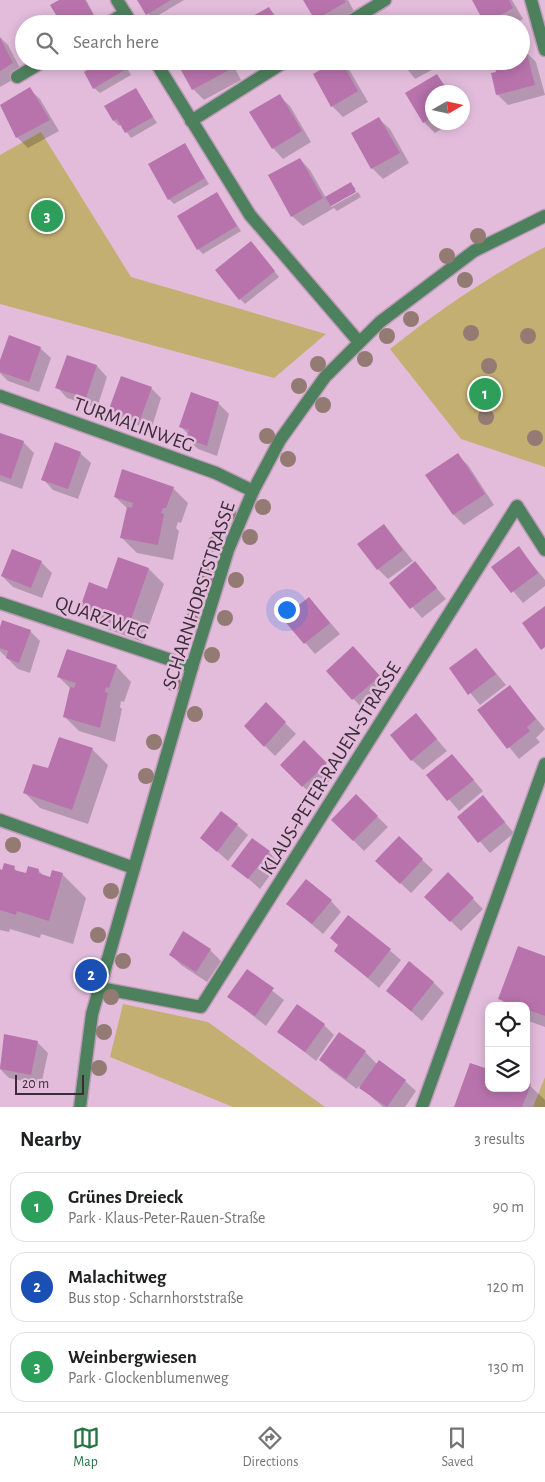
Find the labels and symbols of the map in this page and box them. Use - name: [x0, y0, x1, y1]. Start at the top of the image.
- north arrow: [425, 85, 470, 130]
- pin: 3: [31, 197, 63, 235]
- pin: 1: [469, 375, 501, 413]
- street label: TURMALINWEG: [71, 394, 197, 456]
- street label: SCHARNHORSTSTRASSE: [159, 499, 239, 691]
- street label: QUARZWEG: [52, 593, 151, 643]
- your location: [274, 597, 300, 623]
- street label: KLAUS-PETER-RAUEN-STRASSE: [257, 658, 405, 878]
- pin: 2: [75, 956, 107, 994]
- scale bar: [15, 1072, 84, 1095]

